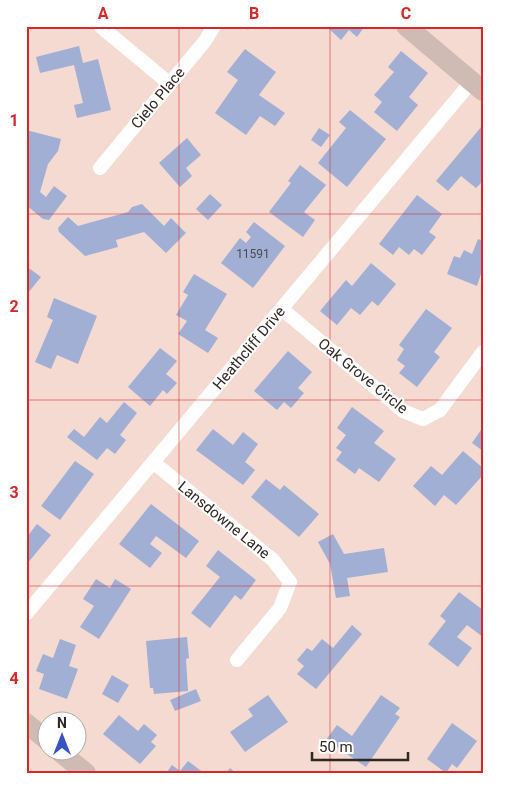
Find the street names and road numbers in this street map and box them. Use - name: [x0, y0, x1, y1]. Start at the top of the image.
- street label: Cielo Place: [127, 64, 189, 132]
- street label: Heathcliff Drive: [209, 303, 289, 393]
- street label: Oak Grove Circle: [315, 334, 411, 418]
- street label: Lansdowne Lane: [174, 477, 274, 563]

